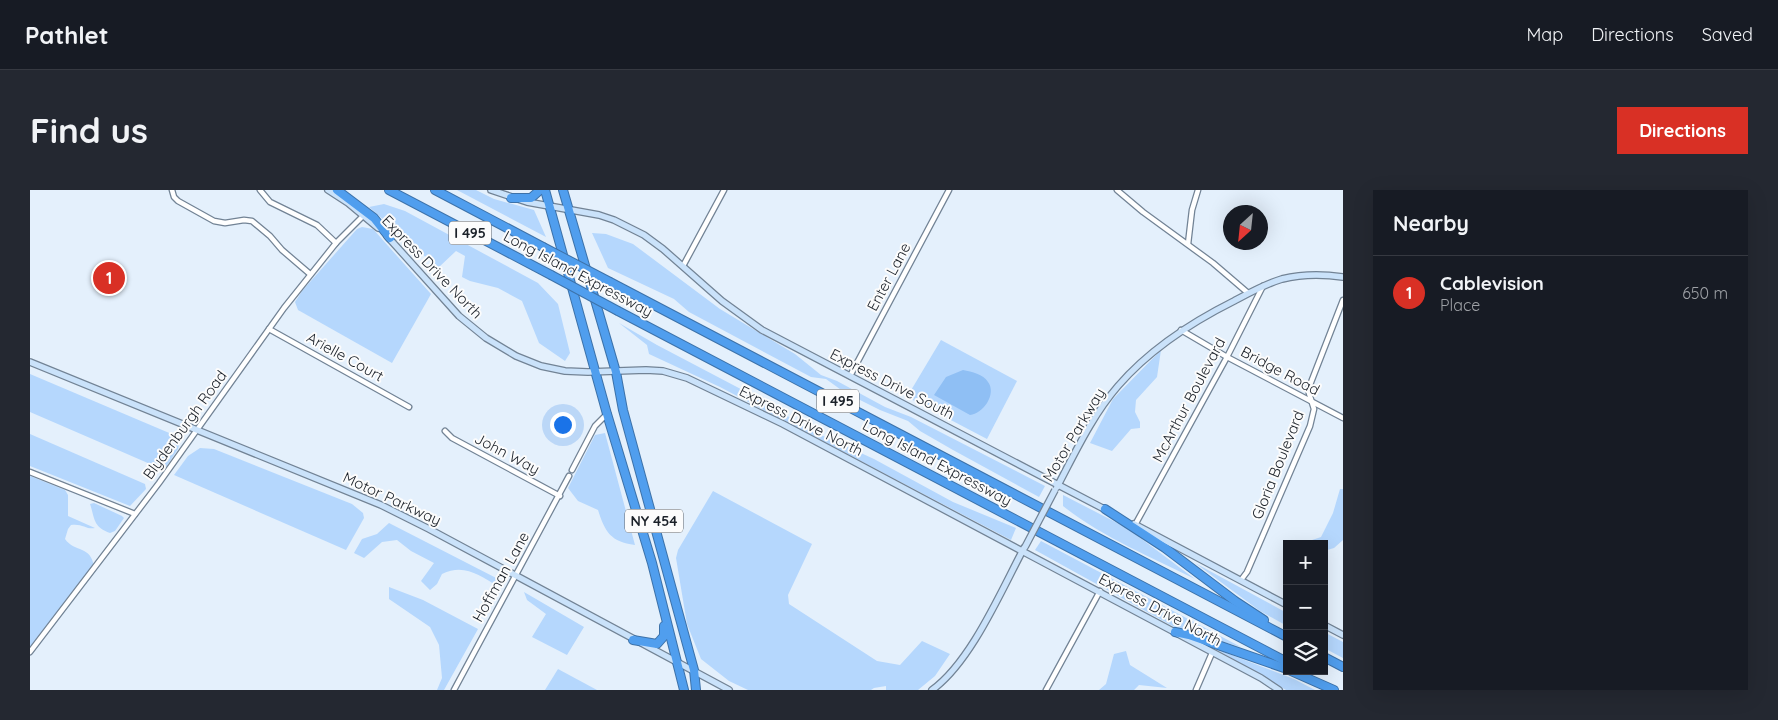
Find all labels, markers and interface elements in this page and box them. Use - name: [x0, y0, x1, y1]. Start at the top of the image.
- text: Pathlet: [25, 20, 109, 50]
- text: Map: [1526, 23, 1563, 46]
- text: Directions: [1591, 23, 1674, 46]
- text: Saved: [1702, 23, 1753, 46]
- button: Directions: [1617, 107, 1748, 154]
- text: Find us: [30, 108, 148, 152]
- north arrow: [1223, 205, 1268, 250]
- text: Nearby: [1393, 210, 1469, 236]
- street label: Express Drive North: [378, 211, 487, 322]
- road number: I 495: [449, 222, 491, 244]
- street label: Long Island Expressway: [500, 226, 656, 321]
- street label: Enter Lane: [863, 239, 914, 314]
- pin: 1: [93, 259, 125, 297]
- text: Cablevision: [1440, 271, 1544, 295]
- text: 1: [1406, 283, 1412, 303]
- text: 650 m: [1682, 283, 1728, 303]
- text: Place: [1440, 295, 1480, 315]
- street label: Arielle Court: [304, 328, 387, 385]
- street label: McArthur Boulevard: [1148, 334, 1229, 465]
- street label: Bridge Road: [1238, 342, 1323, 399]
- street label: Express Drive South: [827, 344, 957, 423]
- street label: Blydenburgh Road: [139, 367, 230, 483]
- street label: Express Drive North: [736, 381, 866, 460]
- street label: Motor Parkway: [1038, 384, 1109, 485]
- road number: I 495: [817, 390, 859, 412]
- street label: Gloria Boulevard: [1247, 408, 1308, 522]
- your location: [550, 412, 576, 438]
- street label: Long Island Expressway: [859, 415, 1015, 510]
- street label: John Way: [471, 429, 543, 479]
- street label: Motor Parkway: [340, 468, 444, 530]
- road number: NY 454: [625, 510, 683, 532]
- street label: Hoffman Lane: [468, 528, 533, 625]
- map controls: [1283, 540, 1328, 675]
- button: +: [1283, 540, 1328, 585]
- street label: Express Drive North: [1095, 569, 1225, 650]
- button: −: [1283, 585, 1328, 630]
- button: layers: [1283, 630, 1328, 675]

